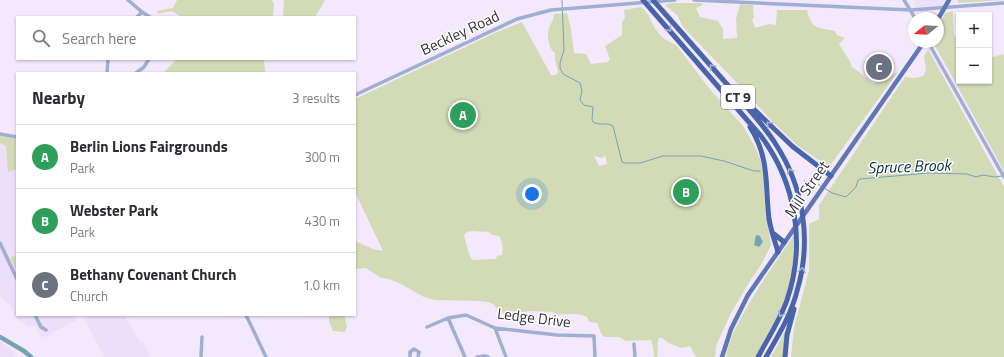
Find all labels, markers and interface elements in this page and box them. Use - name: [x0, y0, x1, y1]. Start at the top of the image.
- street label: Beckley Road: [417, 4, 503, 61]
- north arrow: [908, 12, 944, 48]
- map controls: [956, 12, 992, 84]
- button: +: [956, 12, 992, 48]
- search box: [16, 16, 356, 60]
- one-way arrow: [664, 25, 671, 32]
- icon: search: [30, 27, 52, 49]
- text: Search here: [62, 27, 136, 50]
- button: −: [956, 48, 992, 84]
- pin: C: [866, 52, 892, 82]
- one-way arrow: [709, 65, 716, 72]
- text: Nearby: [32, 85, 85, 111]
- road number: CT 9: [721, 85, 755, 109]
- text: 3 results: [292, 88, 340, 108]
- pin: A: [450, 100, 476, 130]
- one-way arrow: [766, 121, 774, 129]
- text: Berlin Lions Fairgrounds: [70, 135, 228, 158]
- text: A: [41, 147, 49, 167]
- text: 300 m: [304, 147, 340, 167]
- water label: Spruce Brook: [867, 152, 953, 179]
- street label: Mill Street: [779, 155, 835, 222]
- text: Park: [70, 158, 95, 178]
- one-way arrow: [786, 167, 794, 174]
- pin: B: [673, 177, 699, 207]
- your location: [522, 184, 542, 204]
- text: Webster Park: [70, 199, 158, 222]
- text: B: [41, 211, 49, 231]
- text: 430 m: [304, 211, 340, 231]
- text: Park: [70, 222, 95, 242]
- text: Bethany Covenant Church: [70, 263, 236, 286]
- one-way arrow: [797, 267, 806, 273]
- text: C: [41, 275, 49, 295]
- text: 1.0 km: [303, 275, 340, 295]
- text: Church: [70, 286, 108, 306]
- street label: Ledge Drive: [496, 302, 572, 333]
- one-way arrow: [778, 310, 786, 318]

